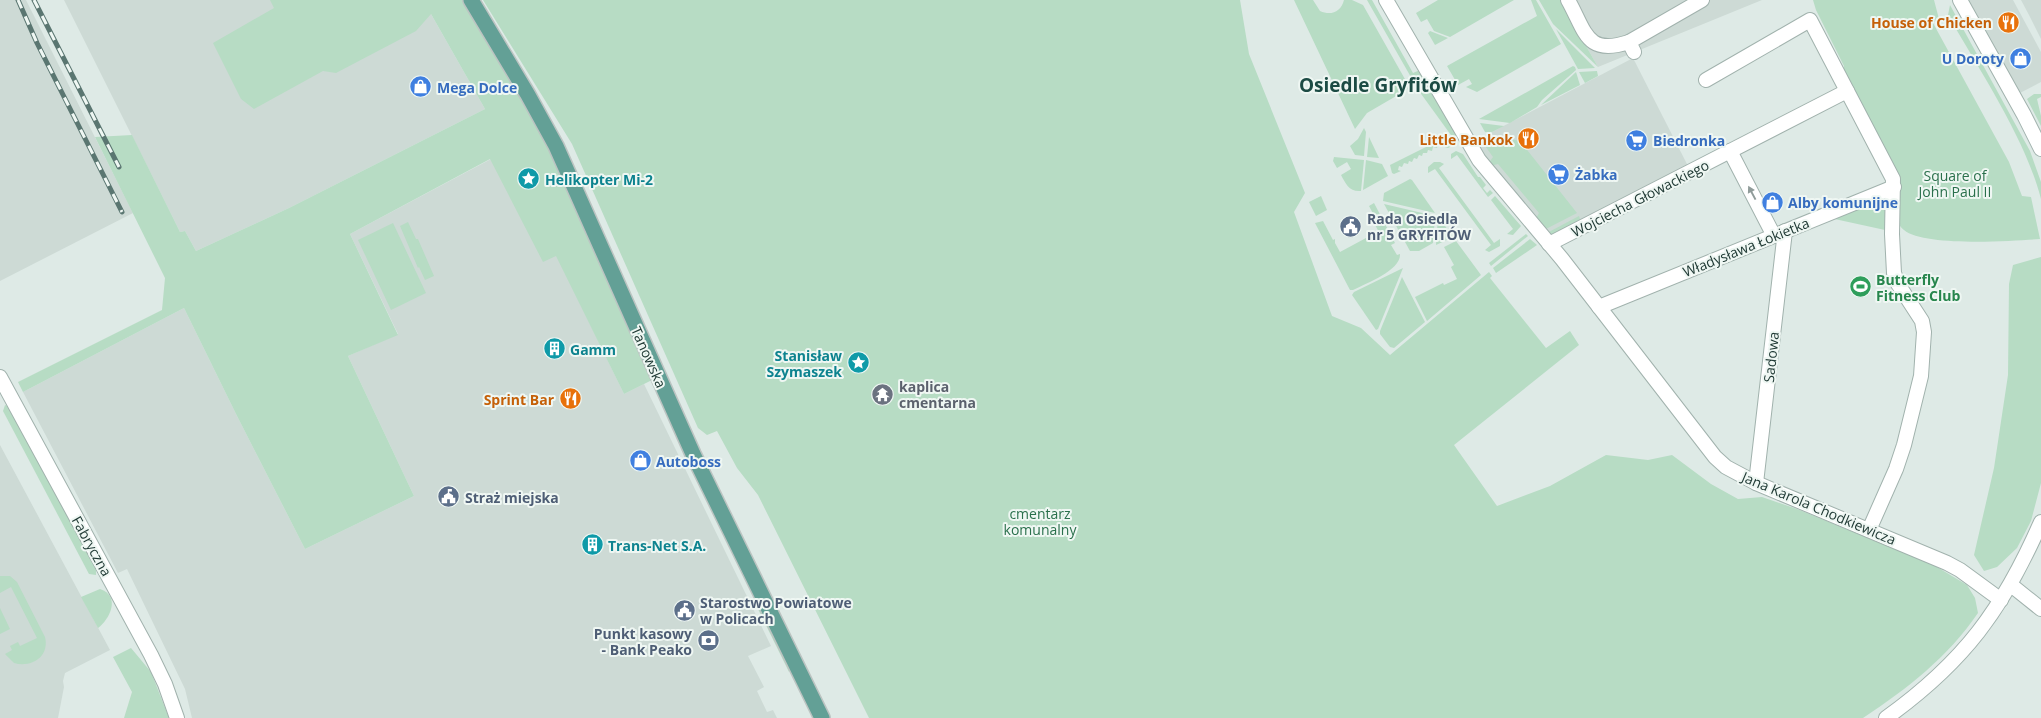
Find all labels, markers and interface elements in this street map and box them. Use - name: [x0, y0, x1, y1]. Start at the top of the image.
- restaurant icon: House of Chicken: [1996, 10, 2020, 34]
- place label: House of Chicken: [1871, 13, 1992, 32]
- shop icon: U Doroty: [2008, 46, 2032, 70]
- place label: U Doroty: [1942, 49, 2004, 68]
- district label: Osiedle Gryfitów: [1299, 72, 1458, 98]
- shop icon: Mega Dolce: [409, 75, 433, 99]
- place label: Mega Dolce: [437, 78, 517, 97]
- restaurant icon: Little Bankok: [1517, 127, 1541, 151]
- supermarket icon: Biedronka: [1625, 128, 1649, 152]
- place label: Little Bankok: [1419, 130, 1513, 149]
- place label: Biedronka: [1653, 131, 1725, 150]
- street label: Wojciecha Głowackiego: [1568, 155, 1712, 241]
- supermarket icon: Żabka: [1547, 162, 1571, 186]
- place label: Żabka: [1575, 165, 1618, 184]
- park label: Square of John Paul II: [1917, 166, 1991, 201]
- place icon: Helikopter Mi-2: [517, 167, 541, 191]
- place label: Helikopter Mi-2: [545, 170, 653, 189]
- one-way arrow: [1748, 186, 1756, 201]
- shop icon: Alby komunijne: [1760, 190, 1784, 214]
- place label: Alby komunijne: [1788, 193, 1898, 212]
- place label: Rada Osiedla nr 5 GRYFITÓW: [1367, 209, 1472, 244]
- street label: Władysława Łokietka: [1680, 213, 1812, 281]
- public building icon: Rada Osiedla nr 5 GRYFITÓW: [1339, 214, 1363, 238]
- place label: Butterfly Fitness Club: [1876, 270, 1960, 305]
- sports icon: Butterfly Fitness Club: [1848, 275, 1872, 299]
- street label: Tanowska: [627, 323, 671, 391]
- street label: Sadowa: [1759, 331, 1783, 383]
- building icon: Gamm: [542, 337, 566, 361]
- place label: Gamm: [570, 340, 616, 359]
- place label: Stanisław Szymaszek: [767, 346, 842, 381]
- place icon: Stanisław Szymaszek: [846, 351, 870, 375]
- place label: kaplica cmentarna: [899, 377, 976, 412]
- temple icon: kaplica cmentarna: [871, 382, 895, 406]
- restaurant icon: Sprint Bar: [558, 387, 582, 411]
- place label: Sprint Bar: [484, 390, 555, 409]
- shop icon: Autoboss: [628, 449, 652, 473]
- place label: Autoboss: [656, 452, 721, 471]
- street label: Jana Karola Chodkiewicza: [1737, 466, 1899, 549]
- public building icon: Straż miejska: [437, 485, 461, 509]
- place label: Straż miejska: [465, 488, 559, 507]
- park label: cmentarz komunalny: [1004, 504, 1077, 539]
- street label: Fabryczna: [68, 513, 116, 579]
- building icon: Trans-Net S.A.: [580, 533, 604, 557]
- place label: Trans-Net S.A.: [608, 536, 706, 555]
- place label: Starostwo Powiatowe w Policach: [700, 593, 852, 628]
- public building icon: Starostwo Powiatowe w Policach: [672, 598, 696, 622]
- place label: Punkt kasowy - Bank Peako: [594, 624, 692, 659]
- bank icon: Punkt kasowy - Bank Peako: [696, 629, 720, 653]

